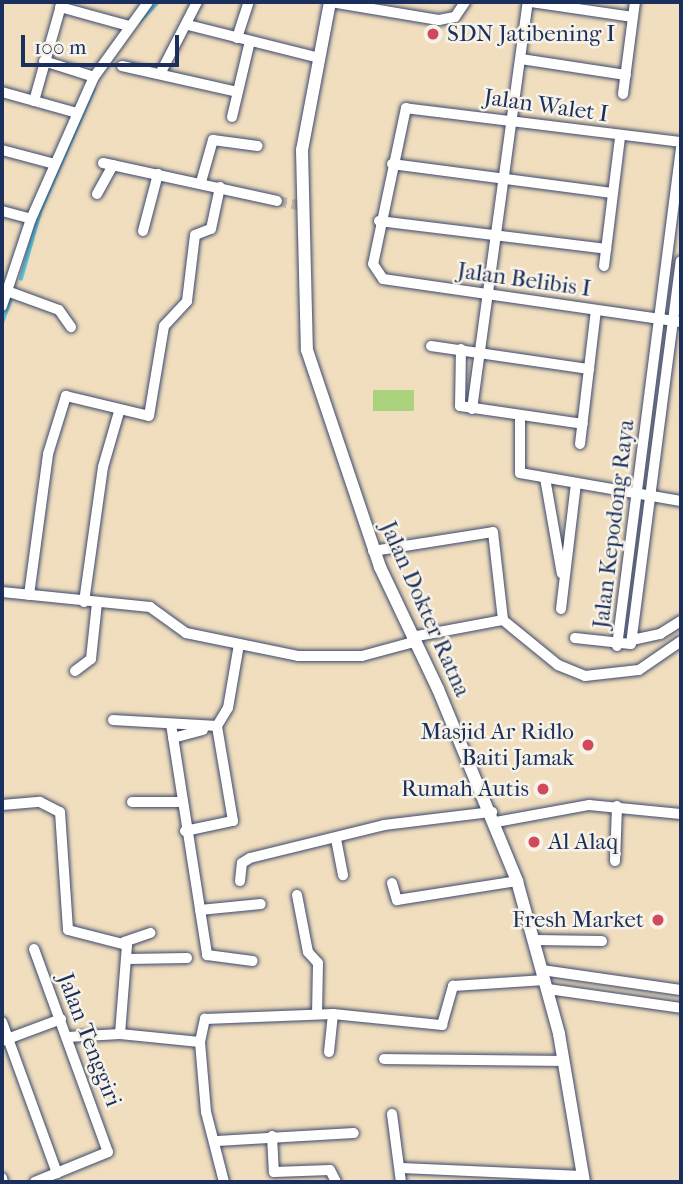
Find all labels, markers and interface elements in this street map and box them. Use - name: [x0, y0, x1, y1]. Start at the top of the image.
- place label: SDN Jatibening I: [447, 20, 615, 48]
- scale bar: [24, 21, 182, 65]
- marker: SDN Jatibening I: [425, 26, 441, 42]
- text: 100 m: [34, 35, 87, 59]
- street label: Jalan Walet I: [482, 84, 610, 128]
- street label: Jalan Belibis I: [456, 257, 592, 303]
- street label: Jalan Kepodong Raya: [587, 418, 641, 630]
- street label: Jalan Dokter Ratna: [374, 517, 476, 701]
- place label: Masjid Ar Ridlo Baiti Jamak: [421, 718, 574, 772]
- marker: Masjid Ar Ridlo Baiti Jamak: [580, 737, 596, 753]
- place label: Rumah Autis: [401, 775, 529, 803]
- marker: Rumah Autis: [535, 781, 551, 797]
- place label: Al Alaq: [548, 828, 618, 856]
- marker: Al Alaq: [526, 834, 542, 850]
- place label: Fresh Market: [512, 906, 644, 934]
- marker: Fresh Market: [650, 912, 666, 928]
- street label: Jalan Tenggiri: [51, 969, 127, 1111]

